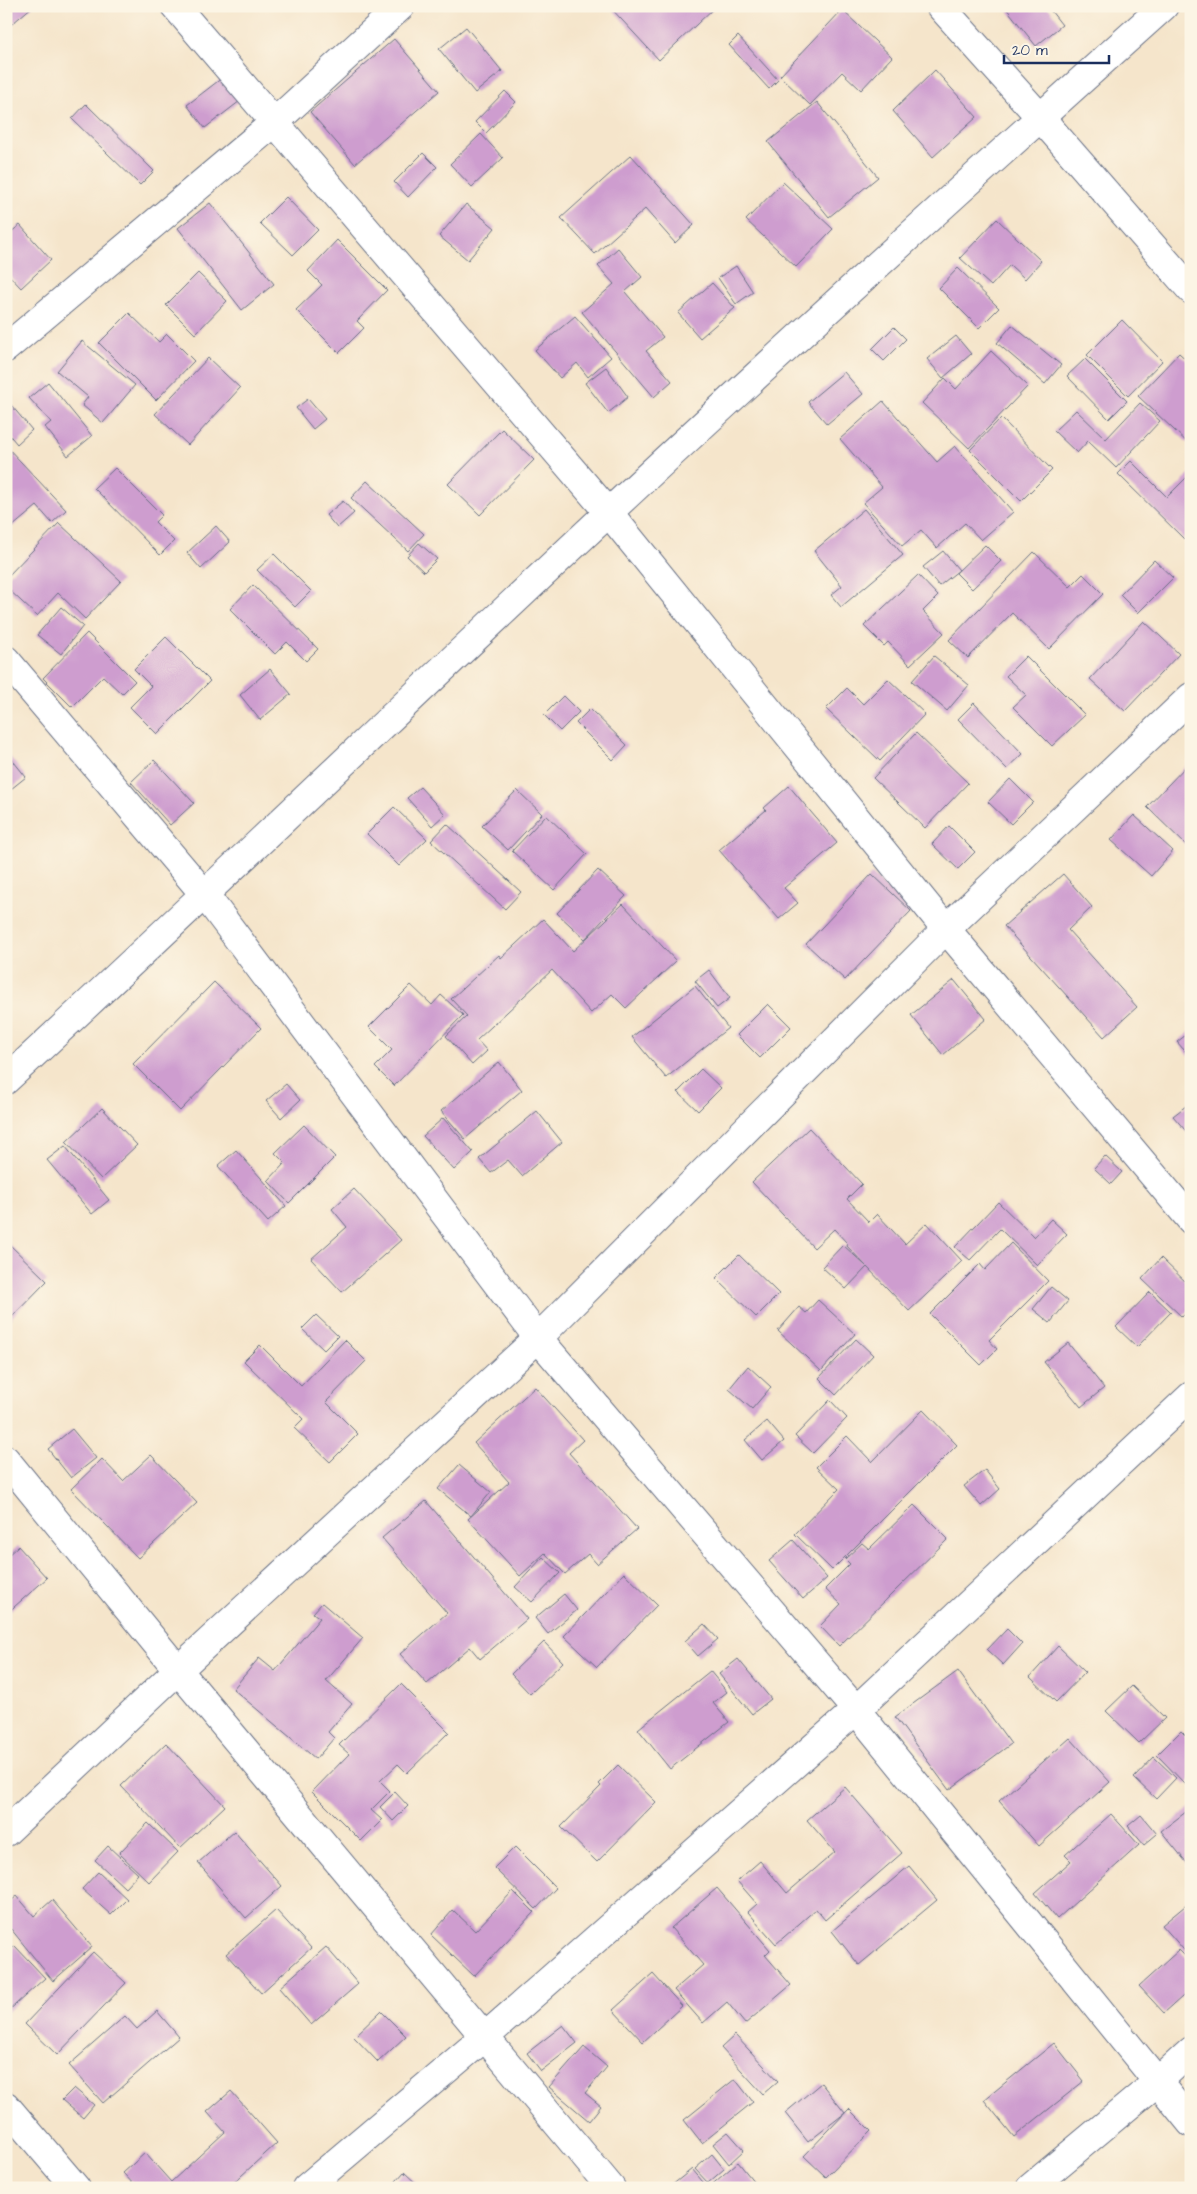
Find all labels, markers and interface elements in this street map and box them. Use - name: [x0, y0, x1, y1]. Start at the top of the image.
- scale bar: [1004, 32, 1110, 64]
- text: 20 m: [1012, 40, 1048, 61]

